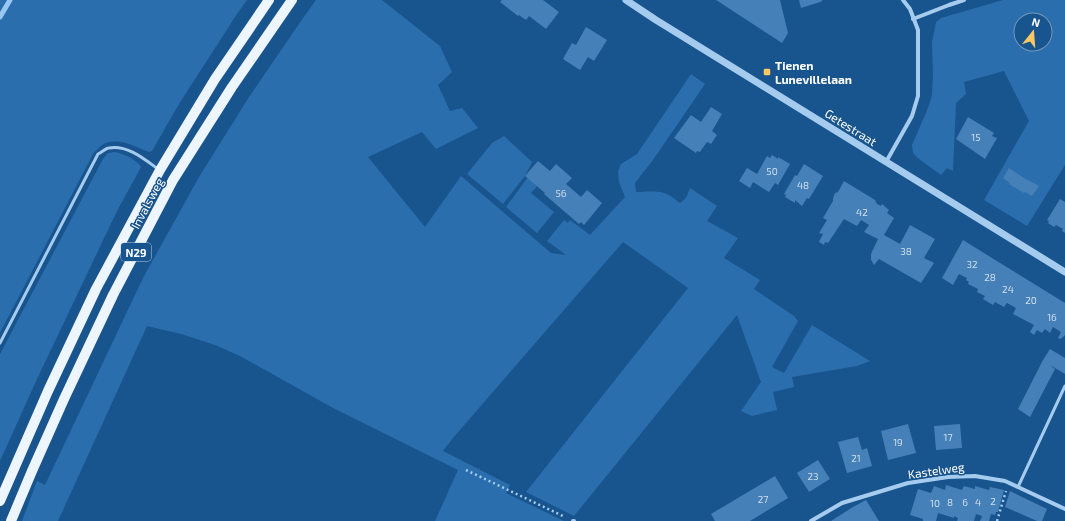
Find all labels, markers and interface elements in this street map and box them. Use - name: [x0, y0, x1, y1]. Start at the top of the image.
- north arrow: [1013, 12, 1053, 52]
- text: N: [1030, 15, 1042, 29]
- place label: Tienen Lunevillelaan: [775, 58, 852, 86]
- marker: Tienen Lunevillelaan: [762, 67, 772, 77]
- street label: Getestraat: [823, 106, 880, 149]
- house number: 15: [971, 131, 981, 143]
- house number: 50: [766, 165, 778, 177]
- street label: Invalsweg: [128, 175, 166, 231]
- house number: 48: [797, 179, 809, 191]
- house number: 56: [555, 187, 567, 199]
- house number: 42: [856, 206, 868, 218]
- road number: N29: [121, 243, 151, 261]
- house number: 38: [900, 245, 912, 257]
- house number: 32: [966, 258, 978, 270]
- house number: 28: [984, 271, 996, 283]
- house number: 24: [1002, 283, 1014, 295]
- house number: 20: [1025, 294, 1037, 306]
- house number: 16: [1047, 311, 1057, 323]
- house number: 17: [943, 431, 953, 443]
- house number: 19: [893, 436, 903, 448]
- house number: 21: [851, 452, 861, 464]
- street label: Kastelweg: [907, 459, 966, 481]
- house number: 23: [807, 470, 819, 482]
- house number: 27: [758, 493, 768, 505]
- house number: 2: [990, 495, 996, 507]
- house number: 8: [947, 496, 953, 508]
- house number: 6: [962, 496, 968, 508]
- house number: 4: [975, 496, 981, 508]
- house number: 10: [930, 497, 940, 509]

